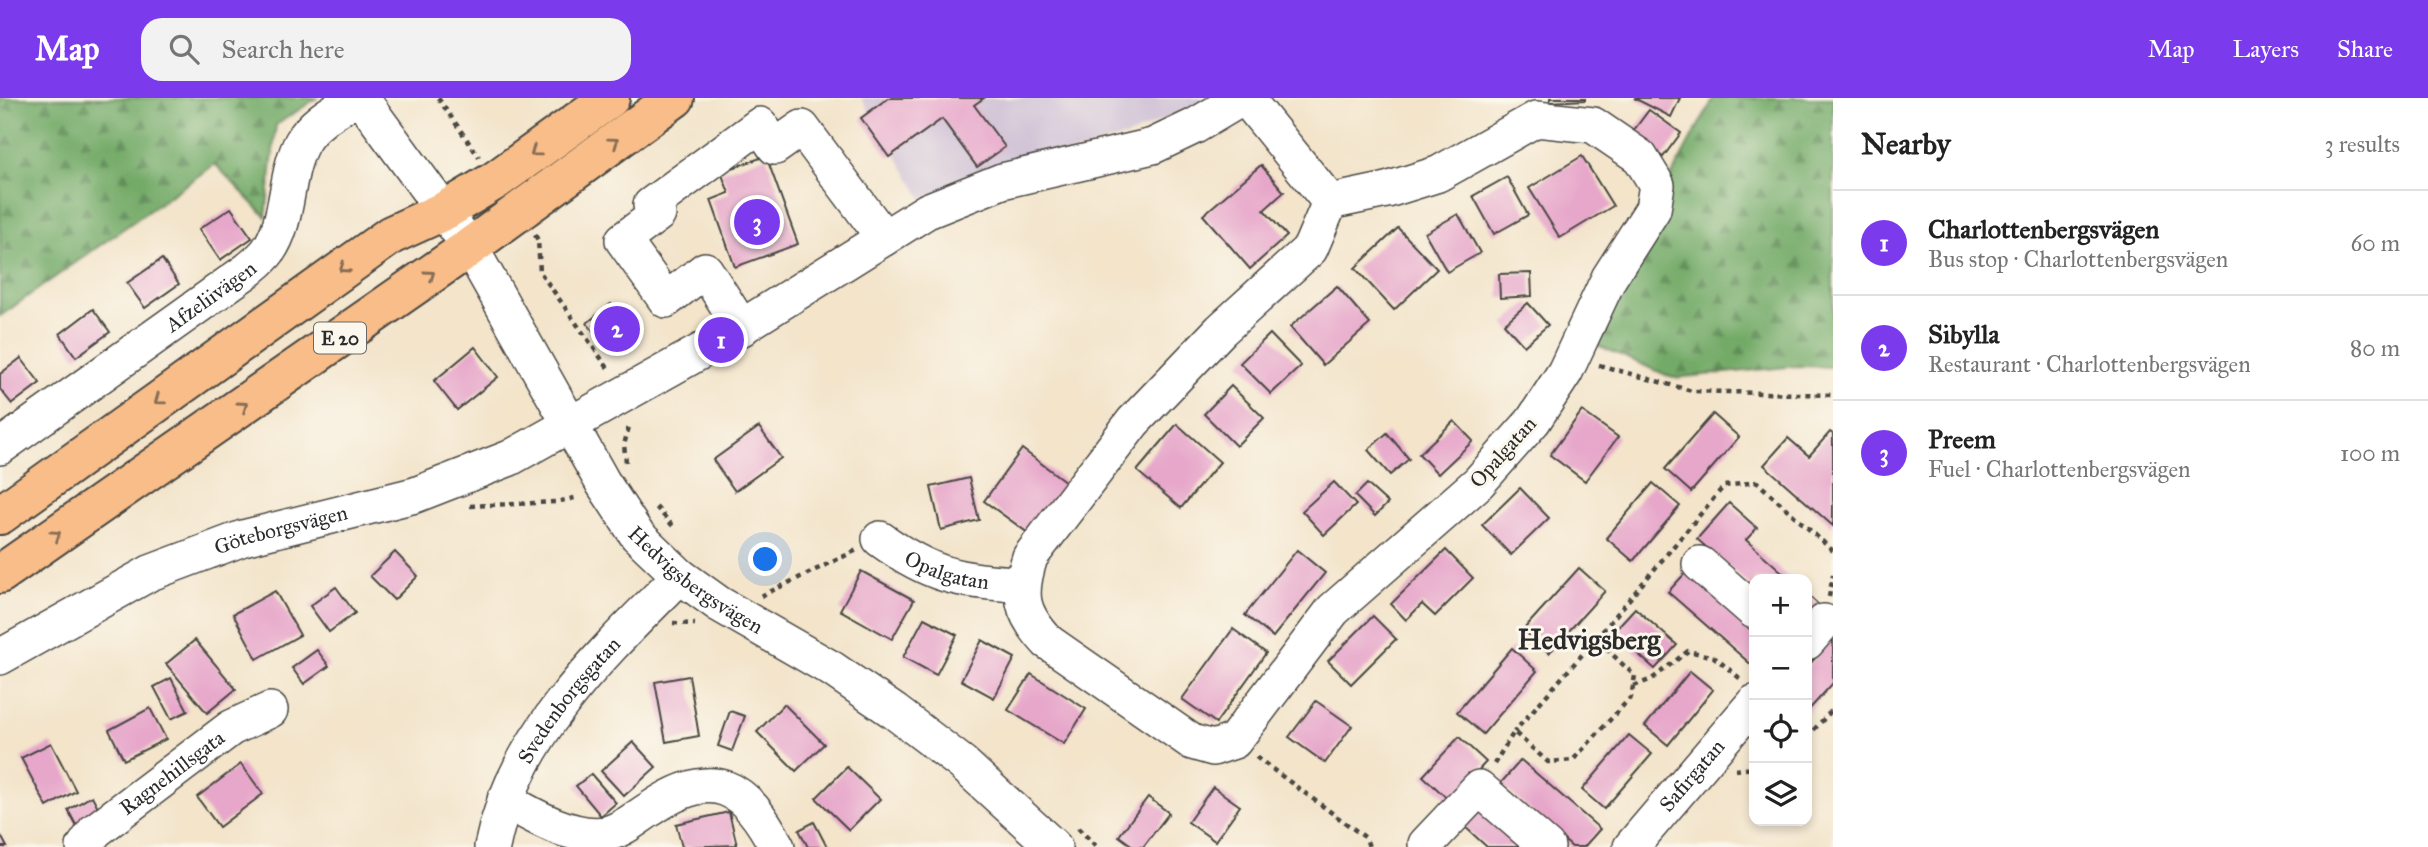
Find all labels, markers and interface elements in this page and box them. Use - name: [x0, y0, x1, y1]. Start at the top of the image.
- search box: [141, 18, 631, 81]
- text: Map: [35, 29, 99, 69]
- icon: search: [165, 30, 203, 68]
- text: Search here: [221, 33, 345, 65]
- text: Map: [2148, 34, 2195, 64]
- text: Layers: [2233, 34, 2299, 64]
- text: Share: [2337, 34, 2393, 64]
- text: Nearby: [1861, 126, 1951, 162]
- text: 3 results: [2324, 130, 2400, 158]
- one-way arrow: [606, 138, 619, 150]
- one-way arrow: [530, 144, 543, 157]
- pin: 3: [734, 196, 780, 248]
- text: Charlottenbergsvägen: [1928, 213, 2159, 245]
- text: 1: [1879, 229, 1889, 257]
- text: 60 m: [2351, 229, 2400, 257]
- text: Bus stop · Charlottenbergsvägen: [1928, 245, 2228, 273]
- street label: Afzeliivägen: [159, 256, 262, 338]
- one-way arrow: [339, 260, 352, 272]
- one-way arrow: [422, 271, 435, 283]
- pin: 2: [594, 303, 640, 355]
- pin: 1: [698, 314, 744, 366]
- text: Sibylla: [1928, 318, 1999, 350]
- road number: E 20: [314, 322, 366, 354]
- text: 2: [1878, 334, 1890, 362]
- text: 80 m: [2350, 334, 2400, 362]
- text: Restaurant · Charlottenbergsvägen: [1928, 350, 2251, 378]
- one-way arrow: [154, 391, 167, 404]
- one-way arrow: [235, 402, 248, 414]
- street label: Opalgatan: [1464, 411, 1542, 493]
- text: Preem: [1928, 423, 1996, 455]
- text: 3: [1879, 439, 1889, 467]
- text: 100 m: [2340, 439, 2400, 467]
- text: Fuel · Charlottenbergsvägen: [1928, 455, 2191, 483]
- street label: Göteborgsvägen: [210, 499, 350, 561]
- street label: Hedvigsbergsvägen: [623, 520, 768, 640]
- one-way arrow: [48, 531, 61, 543]
- your location: [748, 542, 782, 576]
- street label: Opalgatan: [900, 545, 990, 595]
- map controls: [1749, 574, 1812, 826]
- button: +: [1749, 574, 1812, 637]
- district label: Hedvigsberg: [1518, 622, 1661, 657]
- street label: Svedenborgsgatan: [512, 631, 626, 768]
- button: −: [1749, 637, 1812, 700]
- button: locate: [1749, 700, 1812, 763]
- street label: Ragnehillsgata: [114, 725, 230, 821]
- street label: Safirgatan: [1654, 734, 1730, 817]
- button: layers: [1749, 763, 1812, 826]

